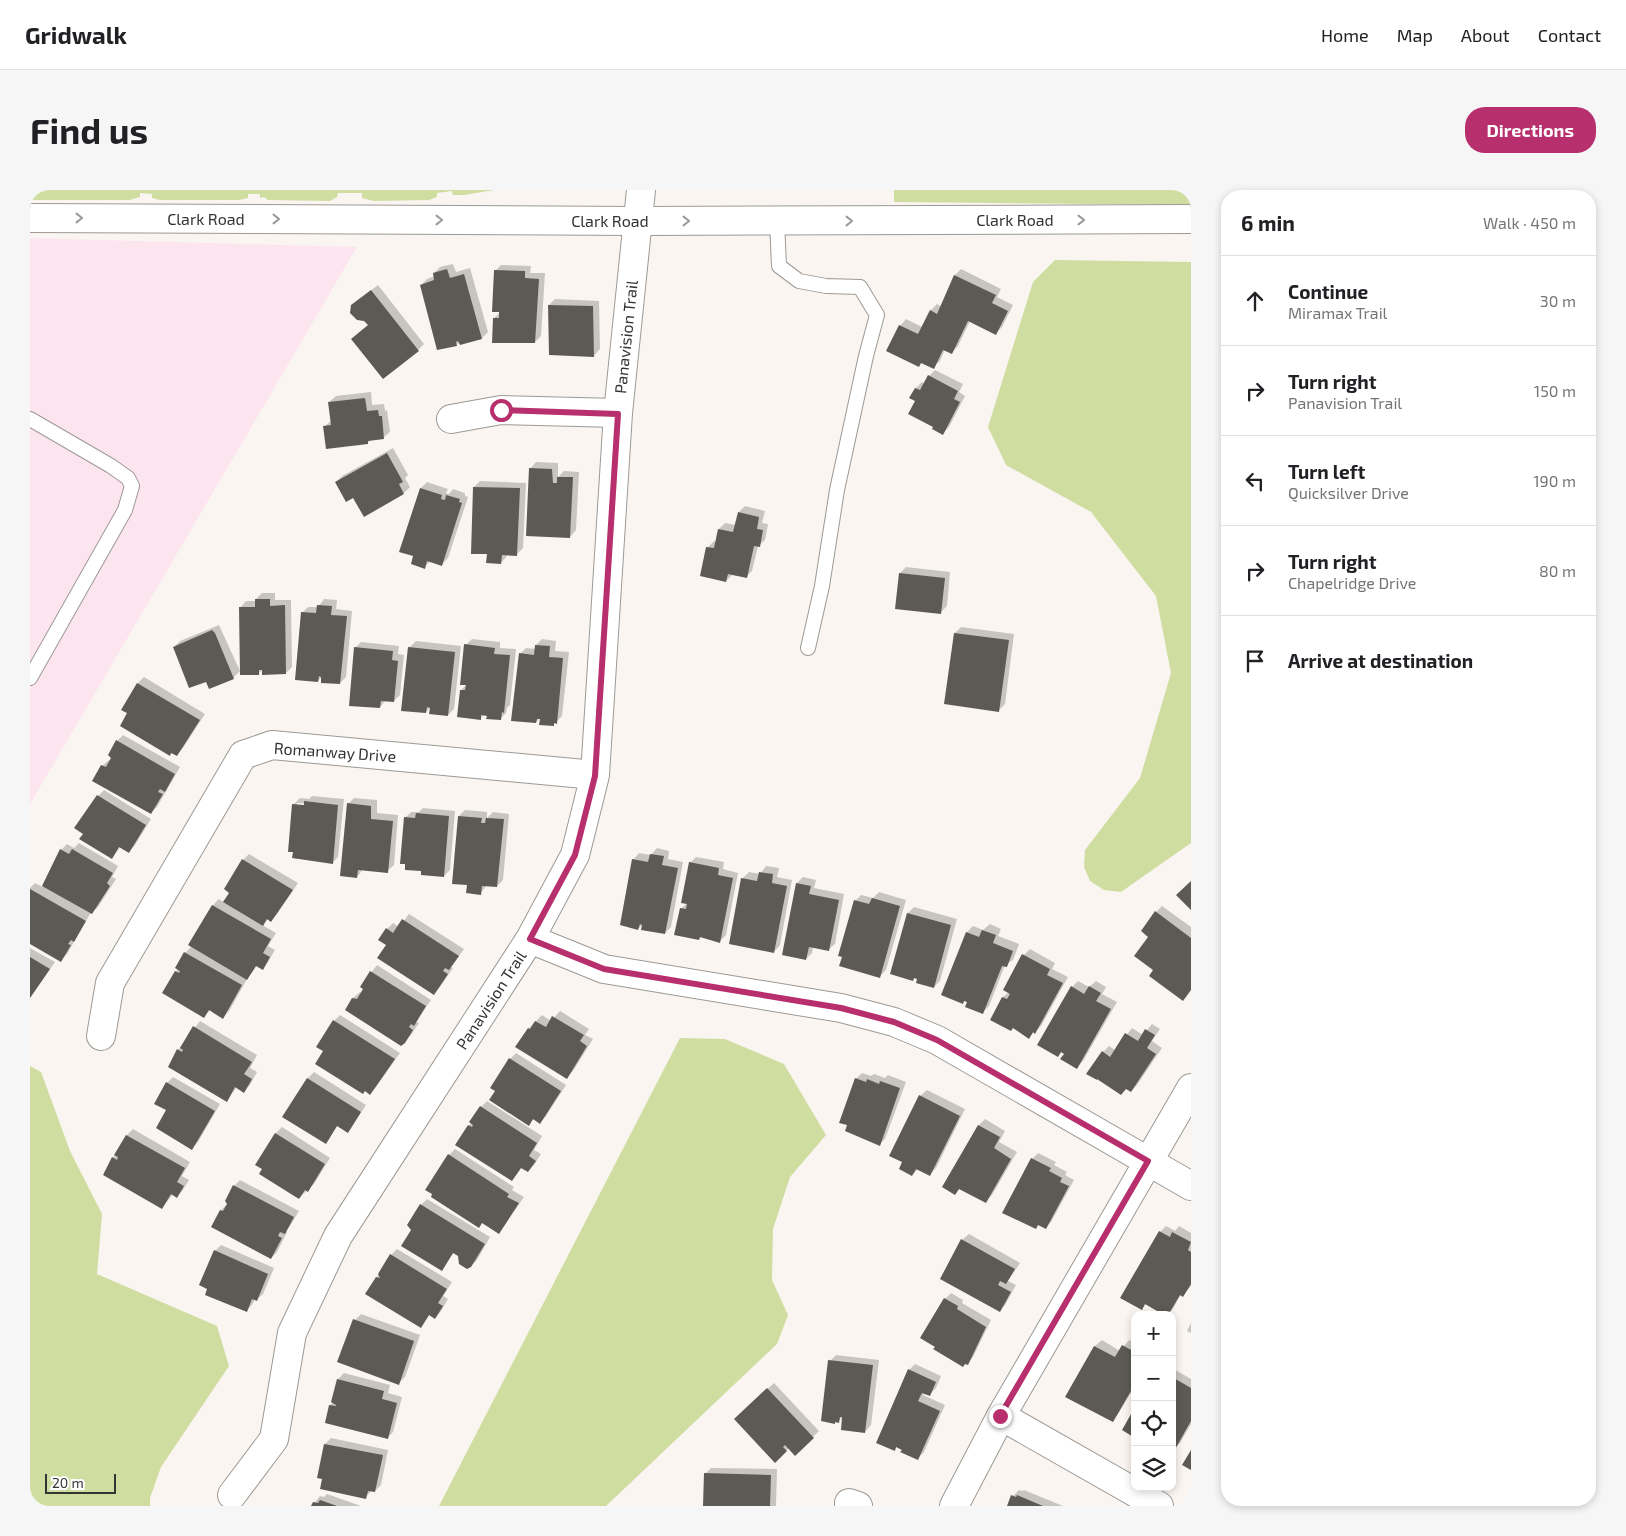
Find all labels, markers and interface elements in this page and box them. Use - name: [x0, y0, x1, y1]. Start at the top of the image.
- text: Gridwalk: [25, 20, 127, 49]
- text: Home: [1321, 24, 1369, 46]
- text: Map: [1397, 24, 1433, 46]
- text: About: [1461, 24, 1510, 46]
- text: Contact: [1538, 24, 1601, 46]
- button: Directions: [1465, 107, 1596, 153]
- text: Find us: [30, 109, 148, 151]
- street label: Clark Road: [167, 209, 245, 228]
- street label: Clark Road: [976, 210, 1054, 229]
- text: 6 min: [1241, 210, 1295, 235]
- street label: Clark Road: [571, 211, 649, 230]
- one-way arrow: [75, 213, 83, 223]
- text: Walk · 450 m: [1483, 213, 1576, 232]
- one-way arrow: [272, 214, 280, 224]
- one-way arrow: [435, 215, 443, 225]
- one-way arrow: [1078, 215, 1086, 225]
- one-way arrow: [683, 216, 691, 226]
- one-way arrow: [846, 216, 853, 226]
- street label: Panavision Trail: [610, 279, 641, 395]
- text: Continue: [1288, 280, 1368, 303]
- icon: ahead: [1241, 287, 1269, 315]
- text: 30 m: [1540, 291, 1576, 310]
- text: Miramax Trail: [1288, 303, 1387, 322]
- text: Turn right: [1288, 370, 1376, 393]
- icon: right: [1241, 377, 1269, 405]
- text: 150 m: [1534, 381, 1576, 400]
- text: Panavision Trail: [1288, 393, 1402, 412]
- route start: [490, 399, 513, 422]
- text: Turn left: [1288, 460, 1365, 483]
- icon: left: [1241, 467, 1269, 495]
- text: 190 m: [1533, 471, 1576, 490]
- text: Quicksilver Drive: [1288, 483, 1409, 502]
- text: Turn right: [1288, 550, 1376, 573]
- icon: right: [1241, 557, 1269, 585]
- text: 80 m: [1539, 561, 1576, 580]
- text: Chapelridge Drive: [1288, 573, 1416, 592]
- icon: arrive: [1241, 647, 1269, 675]
- text: Arrive at destination: [1288, 649, 1473, 672]
- street label: Romanway Drive: [273, 738, 397, 765]
- street label: Panavision Trail: [452, 947, 530, 1053]
- map controls: [1131, 1311, 1176, 1491]
- button: +: [1131, 1311, 1176, 1356]
- button: −: [1131, 1356, 1176, 1401]
- button: locate: [1131, 1401, 1176, 1446]
- route end: [989, 1405, 1012, 1428]
- button: layers: [1131, 1446, 1176, 1491]
- scale bar: [45, 1471, 116, 1494]
- text: 20 m: [52, 1474, 84, 1491]

